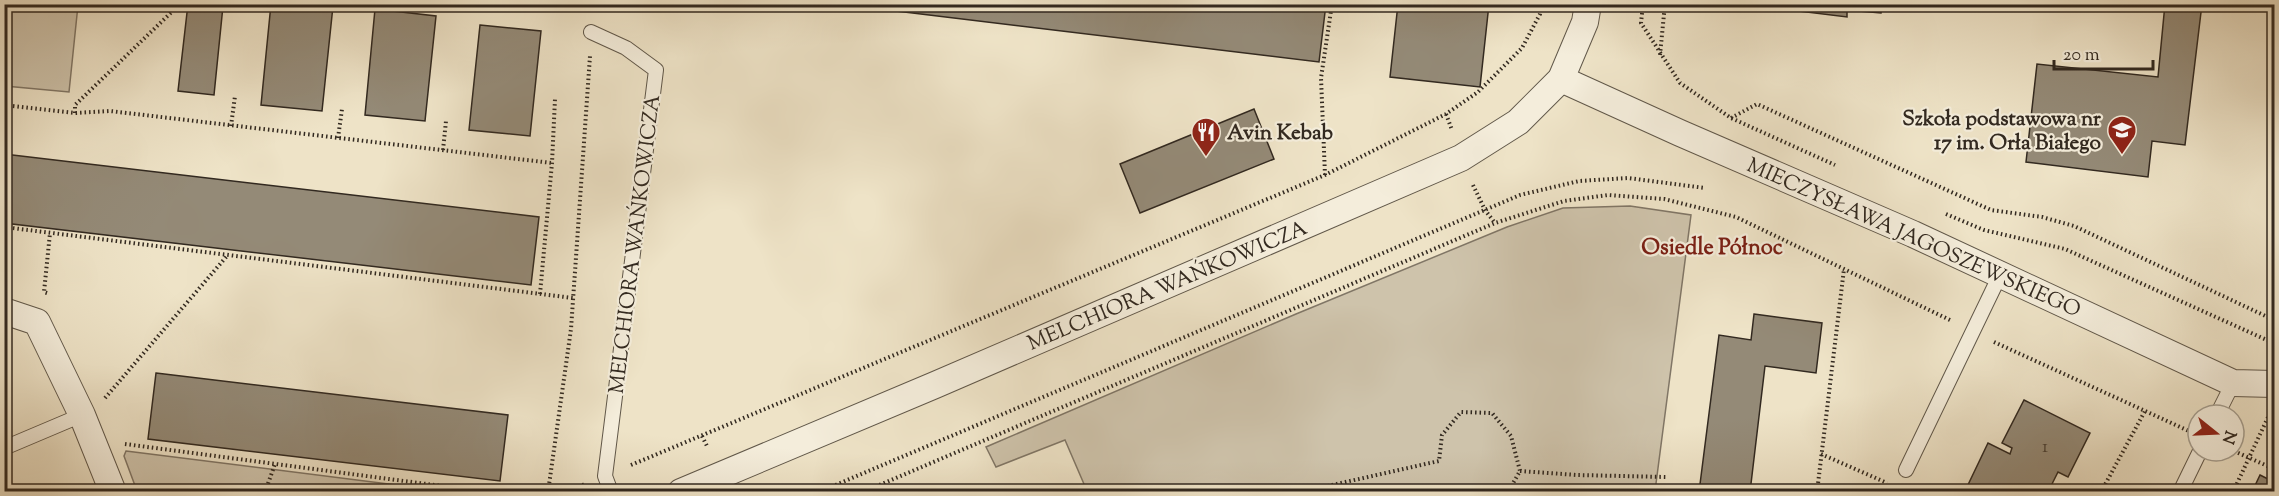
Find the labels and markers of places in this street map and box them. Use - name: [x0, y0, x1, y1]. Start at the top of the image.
- place label: Szkoła podstawowa nr 17 im. Orła Białego: [1902, 105, 2101, 159]
- school or university icon: Szkoła podstawowa nr 17 im. Orła Białego: [2106, 114, 2138, 156]
- restaurant icon: Avin Kebab: [1190, 116, 1222, 158]
- place label: Avin Kebab: [1227, 119, 1334, 149]

